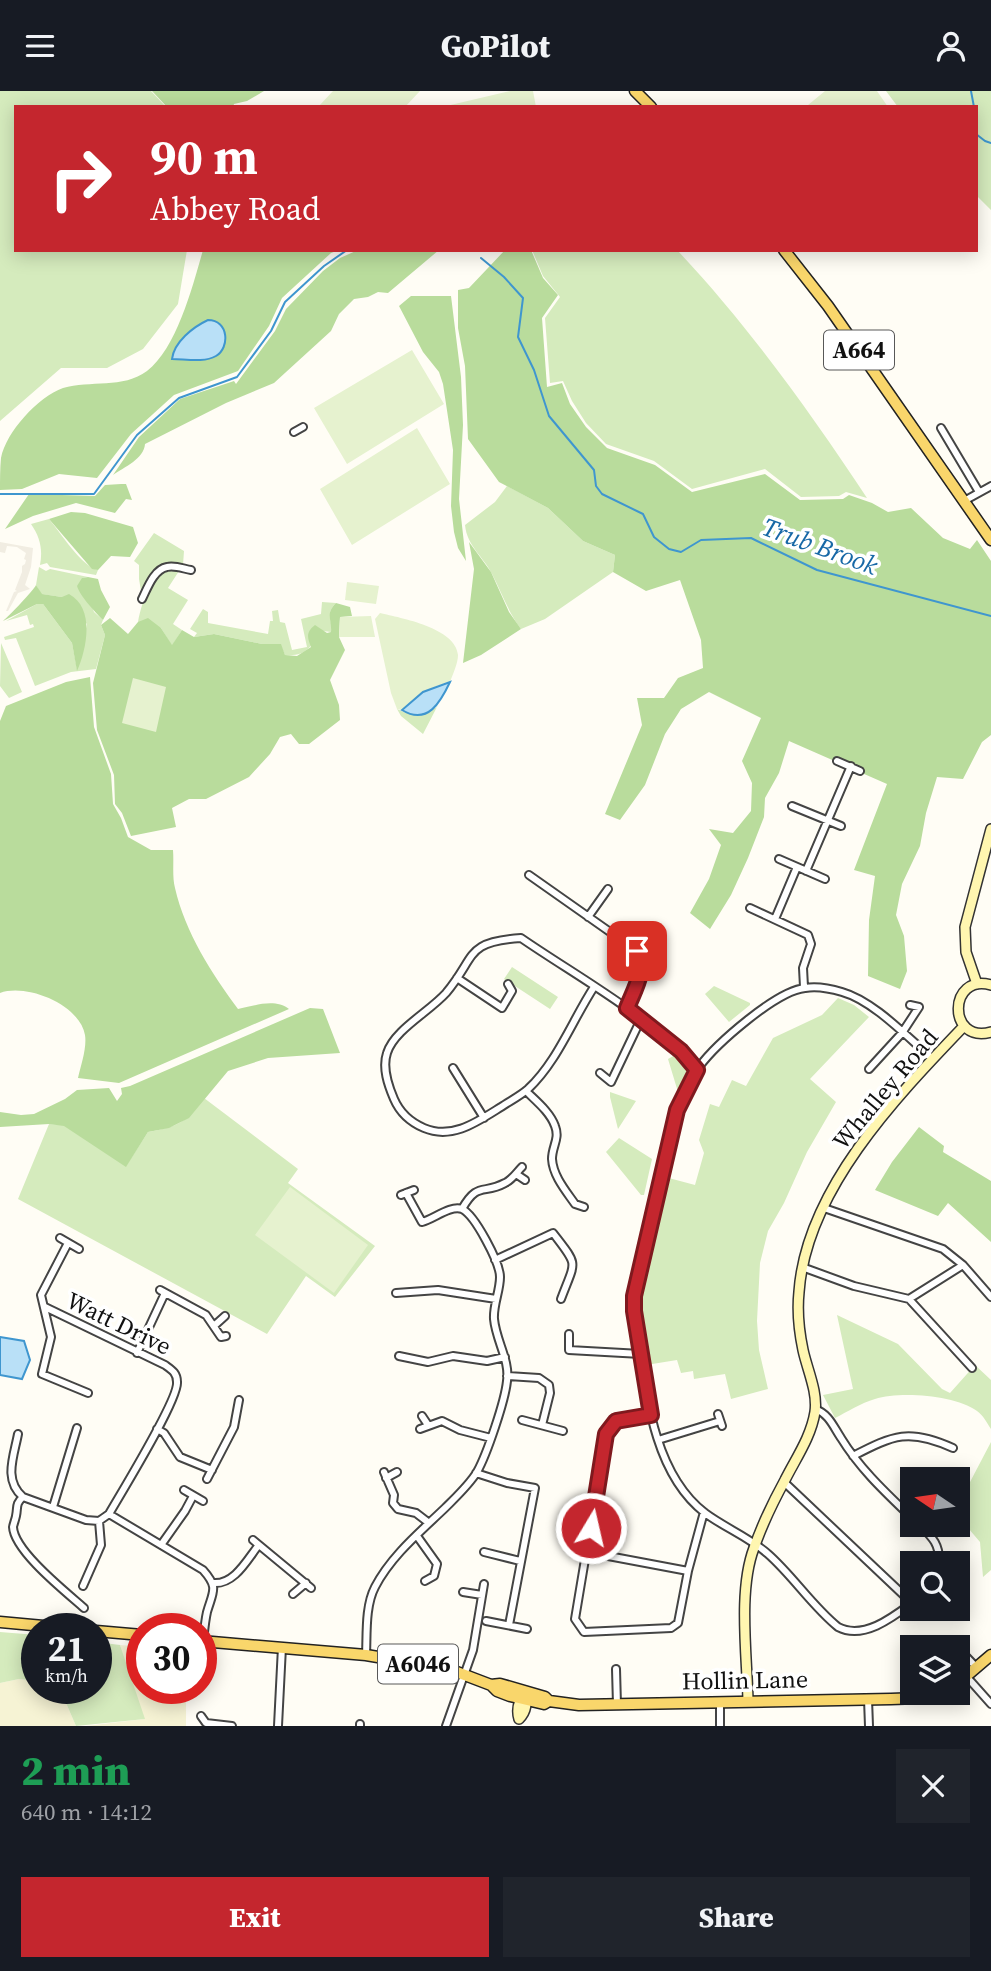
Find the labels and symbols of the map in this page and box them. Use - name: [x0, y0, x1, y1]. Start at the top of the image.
- road number: A664: [824, 331, 894, 369]
- water label: Trub Brook: [757, 509, 883, 584]
- pin: [607, 921, 667, 981]
- street label: Whalley Road: [825, 1021, 946, 1156]
- street label: Watt Drive: [61, 1283, 177, 1363]
- north arrow: [900, 1467, 970, 1537]
- position arrow: [554, 1491, 628, 1565]
- speed limit sign: 30: [126, 1613, 217, 1704]
- road number: A6046: [378, 1645, 458, 1683]
- street label: Hollin Lane: [682, 1662, 808, 1698]

